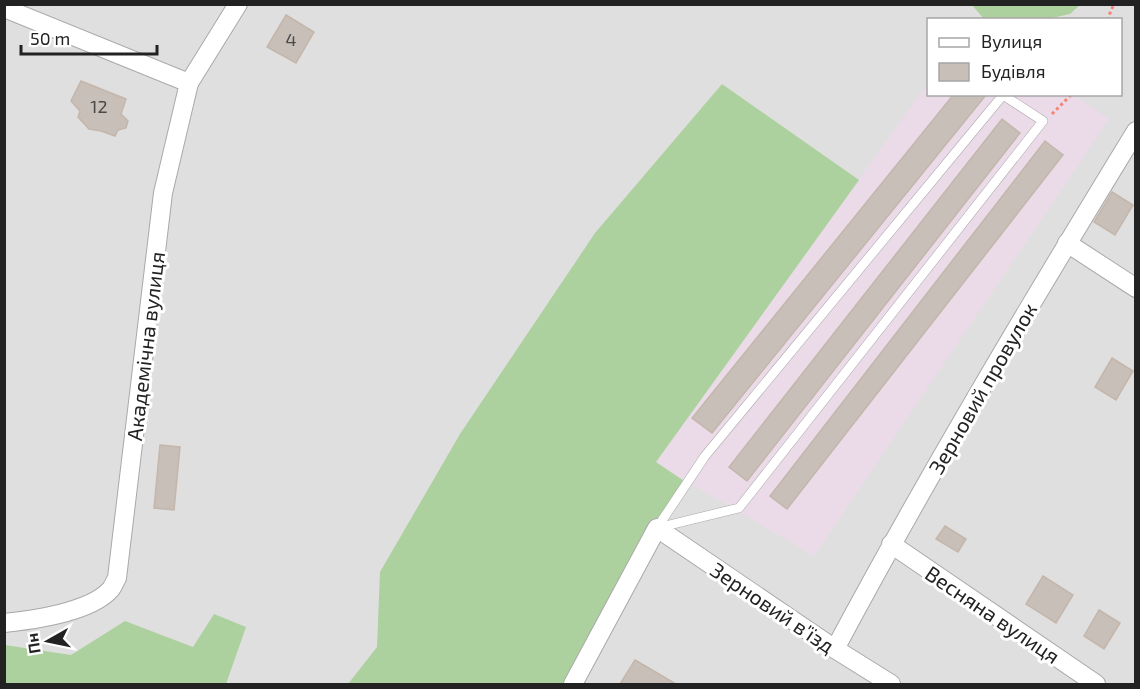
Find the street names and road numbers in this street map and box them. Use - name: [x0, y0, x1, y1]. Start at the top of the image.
- street label: Академічна вулиця: [121, 250, 170, 442]
- street label: Зерновий провулок: [923, 298, 1042, 479]
- street label: Зерновий в'їзд: [706, 556, 840, 658]
- street label: Весняна вулиця: [920, 560, 1065, 669]

